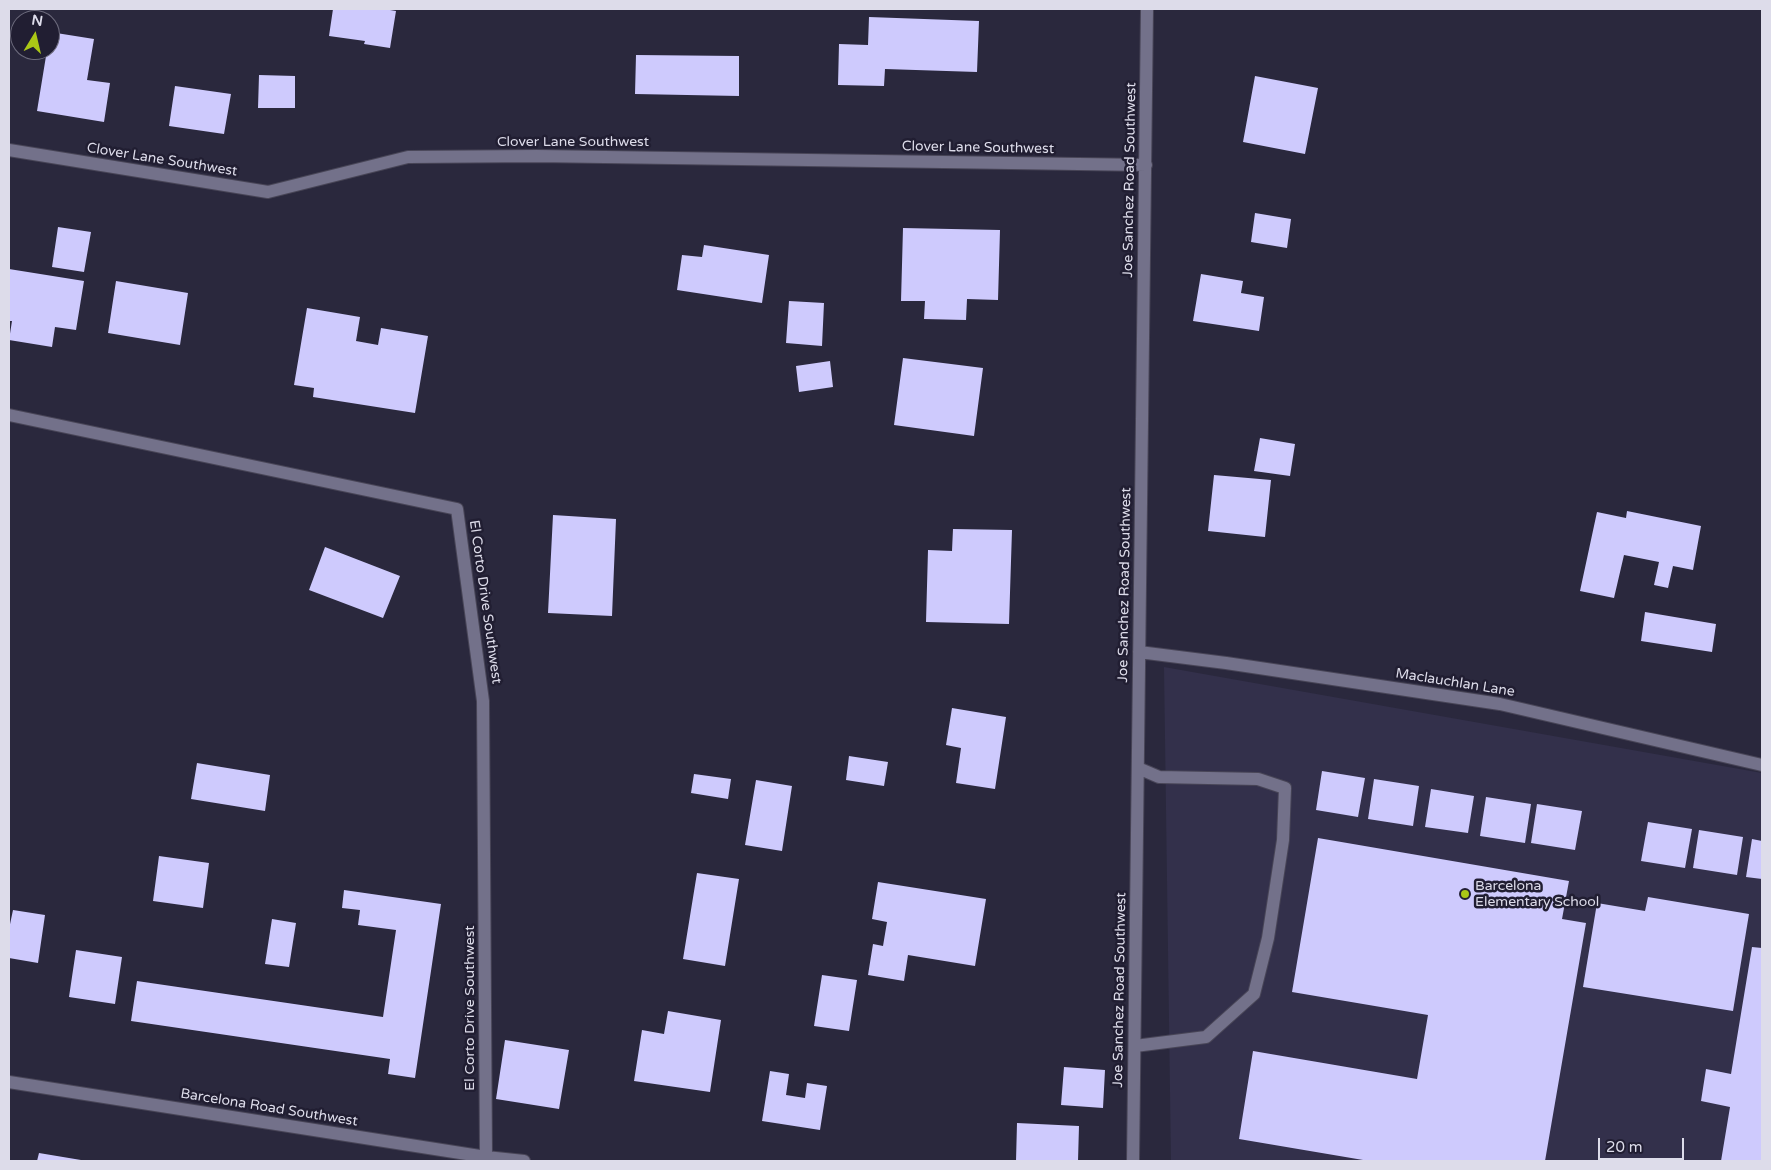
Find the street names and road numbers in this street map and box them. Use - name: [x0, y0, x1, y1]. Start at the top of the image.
- street label: Joe Sanchez Road Southwest: [1120, 82, 1140, 278]
- street label: Clover Lane Southwest: [497, 134, 649, 150]
- street label: Clover Lane Southwest: [902, 138, 1054, 158]
- street label: Clover Lane Southwest: [86, 140, 238, 180]
- street label: Joe Sanchez Road Southwest: [1115, 487, 1135, 683]
- street label: El Corto Drive Southwest: [465, 519, 505, 685]
- street label: Maclauchlan Lane: [1394, 665, 1516, 701]
- street label: Joe Sanchez Road Southwest: [1110, 892, 1130, 1088]
- street label: El Corto Drive Southwest: [462, 925, 478, 1091]
- street label: Barcelona Road Southwest: [179, 1086, 359, 1130]

